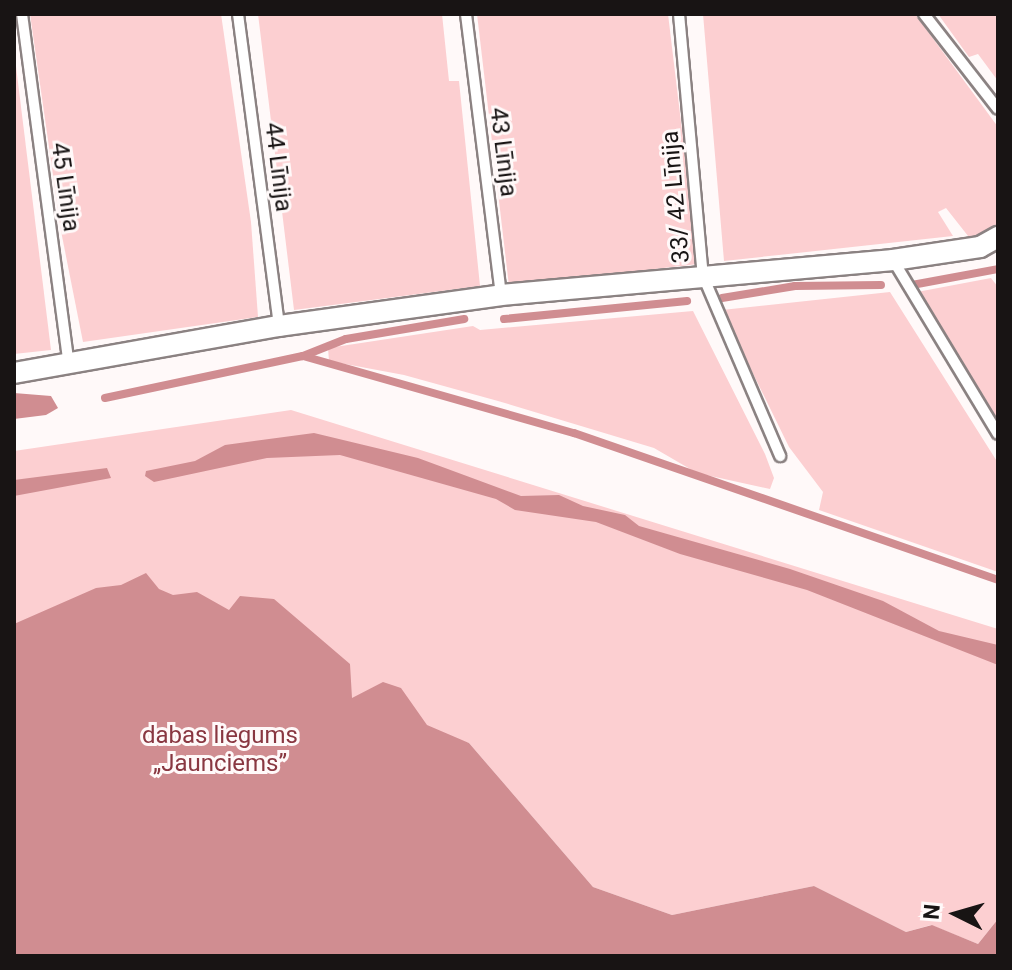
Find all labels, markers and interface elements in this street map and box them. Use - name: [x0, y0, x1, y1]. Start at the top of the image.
- street label: 43 Līnija: [483, 106, 523, 198]
- street label: 44 Līnija: [258, 121, 298, 213]
- street label: 33/ 42 Līnija: [656, 130, 696, 264]
- street label: 45 Līnija: [44, 141, 86, 233]
- park label: dabas liegums „Jaunciems”: [142, 722, 298, 778]
- north arrow: [916, 874, 996, 954]
- text: N: [918, 903, 945, 921]

